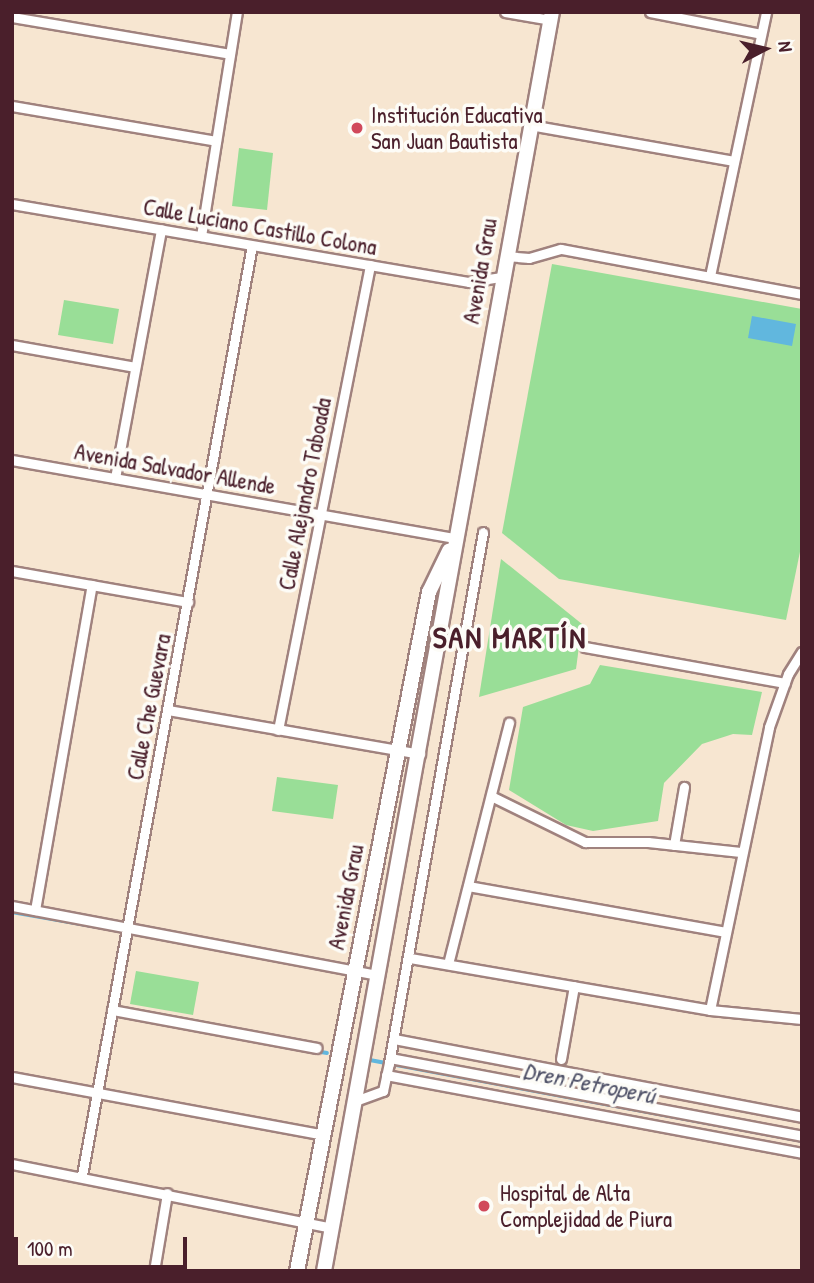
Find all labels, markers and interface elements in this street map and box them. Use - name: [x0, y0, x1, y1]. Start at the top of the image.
- north arrow: [730, 14, 800, 84]
- text: N: [772, 40, 799, 53]
- place label: Institución Educativa San Juan Bautista: [371, 101, 542, 155]
- marker: Institución Educativa San Juan Bautista: [349, 120, 365, 136]
- street label: Calle Luciano Castillo Colona: [141, 193, 379, 261]
- street label: Avenida Grau: [457, 216, 503, 326]
- street label: Calle Alejandro Taboada: [273, 396, 337, 592]
- street label: Avenida Salvador Allende: [72, 438, 278, 500]
- district label: SAN MARTÍN: [434, 619, 586, 655]
- street label: Calle Che Guevara: [121, 632, 177, 782]
- street label: Avenida Grau: [322, 842, 370, 952]
- water label: Dren Petroperú: [521, 1056, 657, 1110]
- place label: Hospital de Alta Complejidad de Piura: [500, 1179, 672, 1233]
- marker: Hospital de Alta Complejidad de Piura: [474, 1196, 494, 1216]
- scale bar: [18, 1224, 191, 1268]
- text: 100 m: [27, 1234, 73, 1263]

